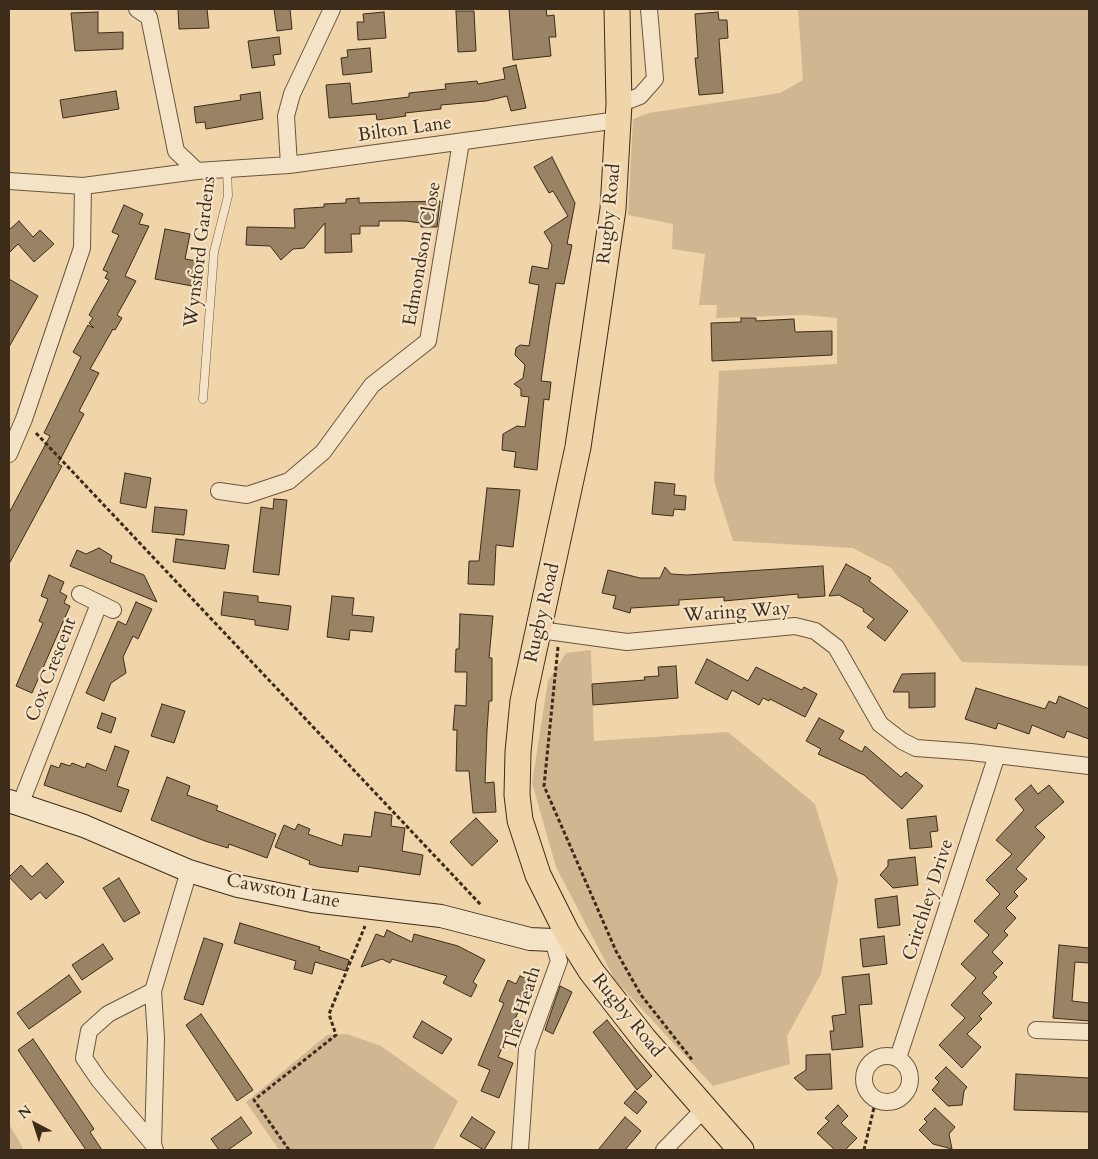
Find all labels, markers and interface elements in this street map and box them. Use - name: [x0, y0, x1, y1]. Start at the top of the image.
- street label: Bilton Lane: [357, 112, 453, 148]
- street label: Rugby Road: [593, 162, 627, 266]
- street label: Wynsford Gardens: [180, 175, 222, 329]
- street label: Edmondson Close: [399, 180, 447, 328]
- street label: Rugby Road: [520, 561, 566, 665]
- street label: Waring Way: [683, 598, 791, 628]
- street label: Cox Crescent: [22, 615, 82, 725]
- street label: Critchley Drive: [899, 836, 959, 964]
- street label: Cawston Lane: [224, 870, 342, 914]
- street label: The Heath: [499, 964, 547, 1054]
- street label: Rugby Road: [586, 969, 668, 1063]
- north arrow: [10, 1099, 60, 1149]
- text: N: [14, 1101, 36, 1123]

